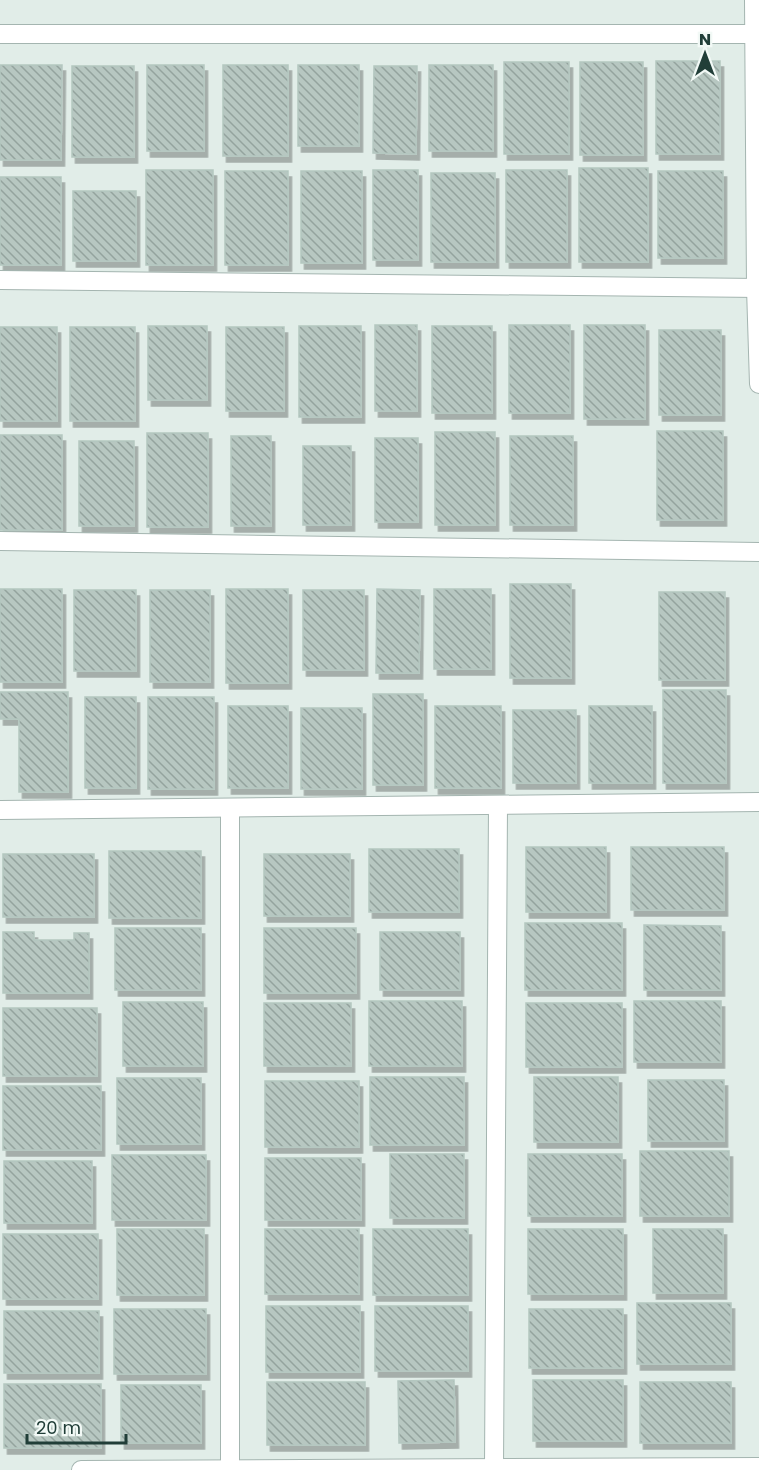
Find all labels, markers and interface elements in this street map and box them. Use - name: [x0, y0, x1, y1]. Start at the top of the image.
- north arrow: [675, 24, 735, 84]
- text: N: [699, 28, 711, 51]
- scale bar: [27, 1407, 126, 1445]
- text: 20 m: [36, 1415, 81, 1440]

